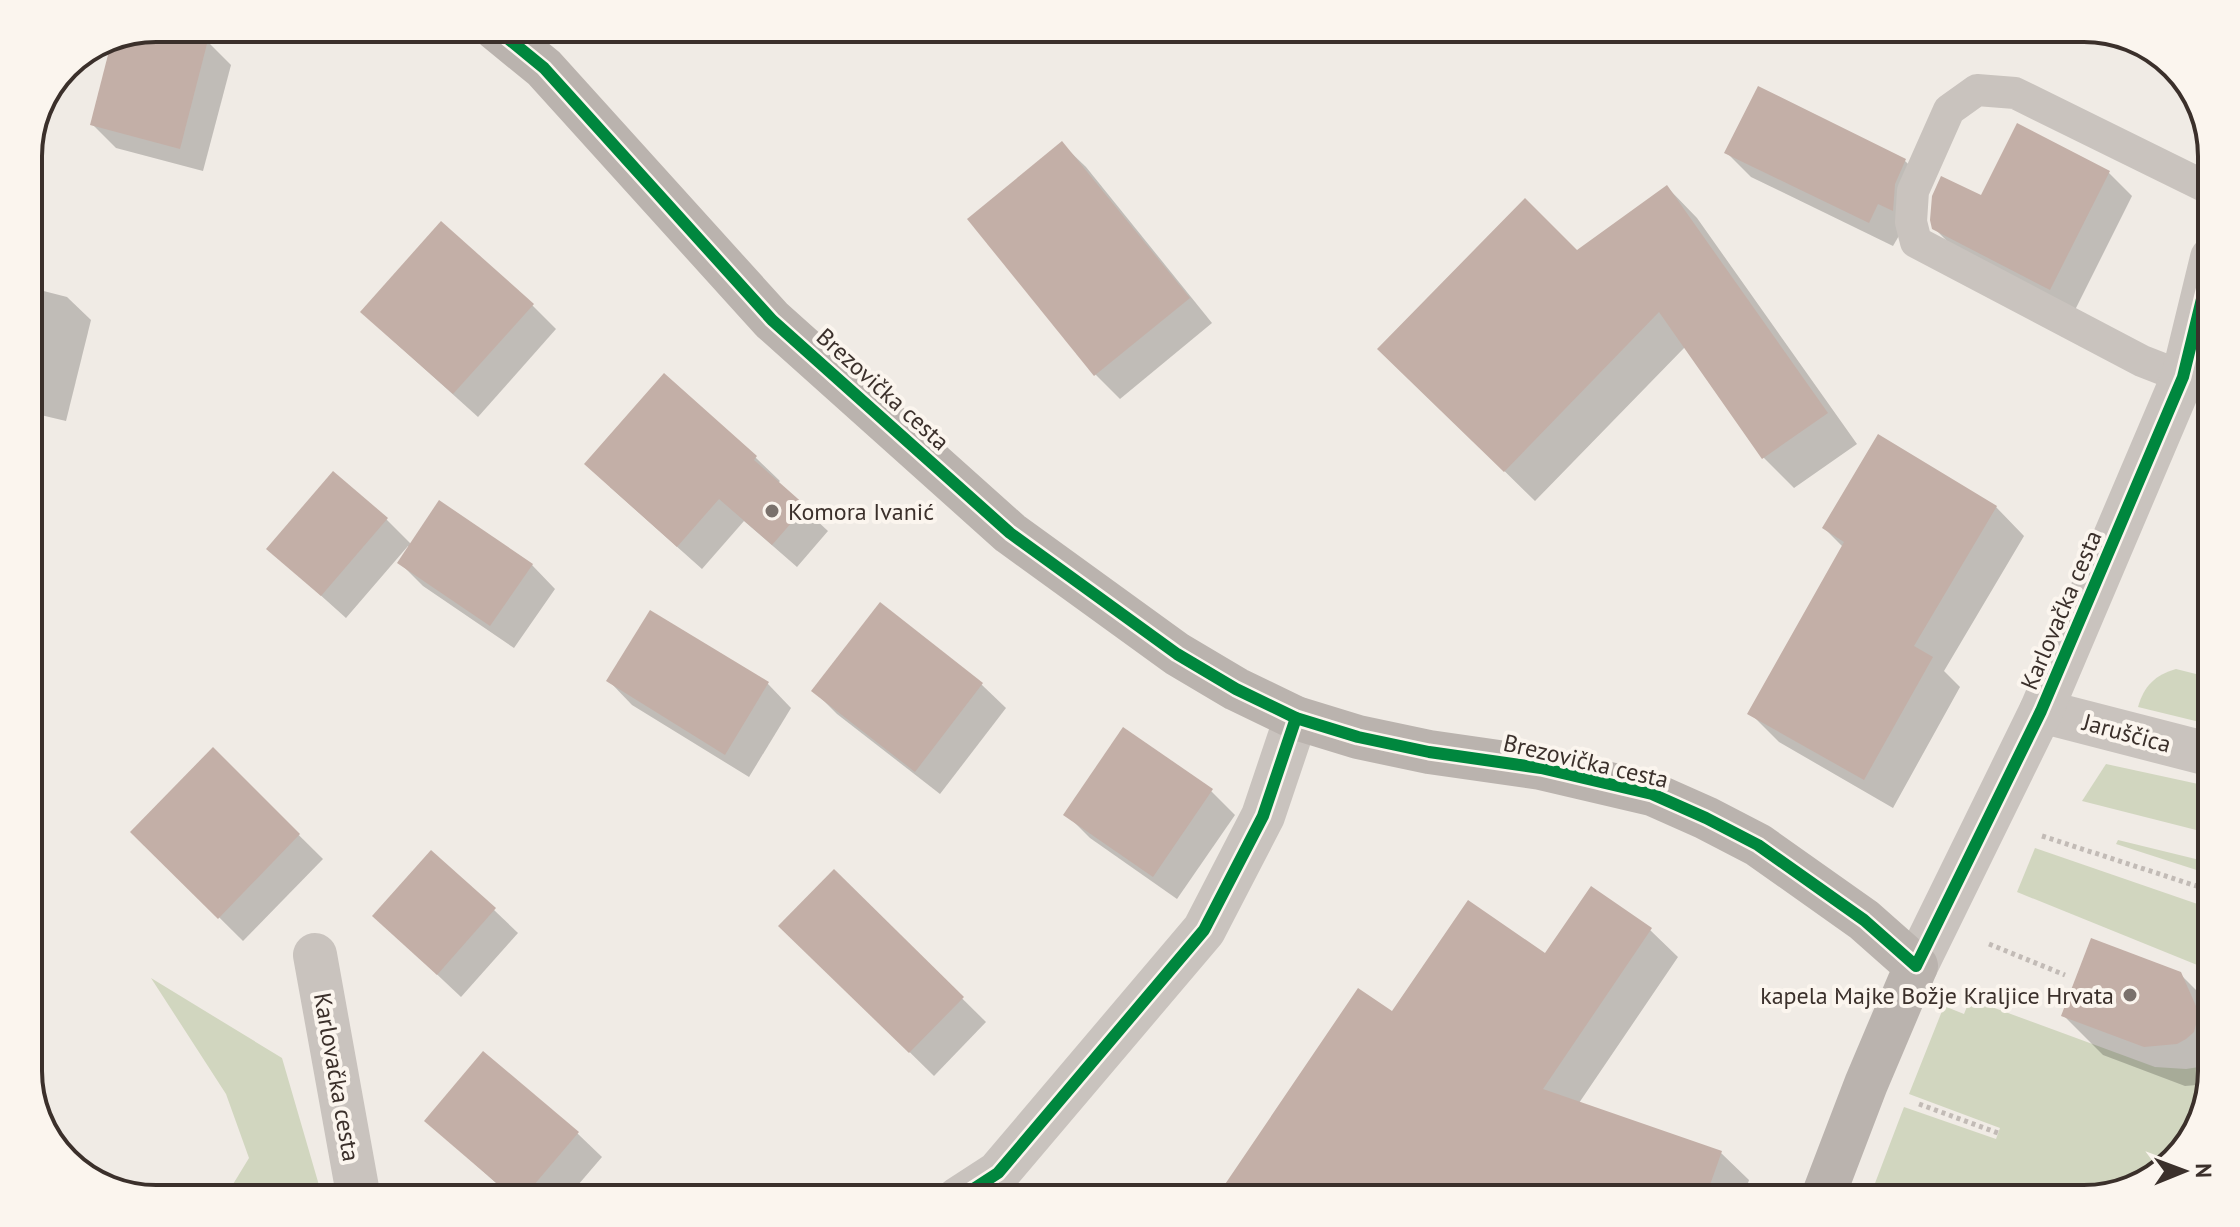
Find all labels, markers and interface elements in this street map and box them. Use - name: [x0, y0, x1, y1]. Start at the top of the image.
- street label: Brezovička cesta: [810, 321, 956, 457]
- place label: Komora Ivanić: [788, 496, 934, 527]
- marker: Komora Ivanić: [763, 502, 781, 520]
- street label: Karlovačka cesta: [2013, 526, 2109, 694]
- street label: Jaruščica: [2079, 706, 2175, 760]
- street label: Brezovička cesta: [1501, 727, 1671, 795]
- place label: kapela Majke Božje Kraljice Hrvata: [1760, 980, 2114, 1011]
- marker: kapela Majke Božje Kraljice Hrvata: [2121, 986, 2139, 1004]
- street label: Karlovačka cesta: [307, 990, 367, 1164]
- north arrow: [2144, 1131, 2224, 1211]
- text: N: [2190, 1163, 2218, 1178]

